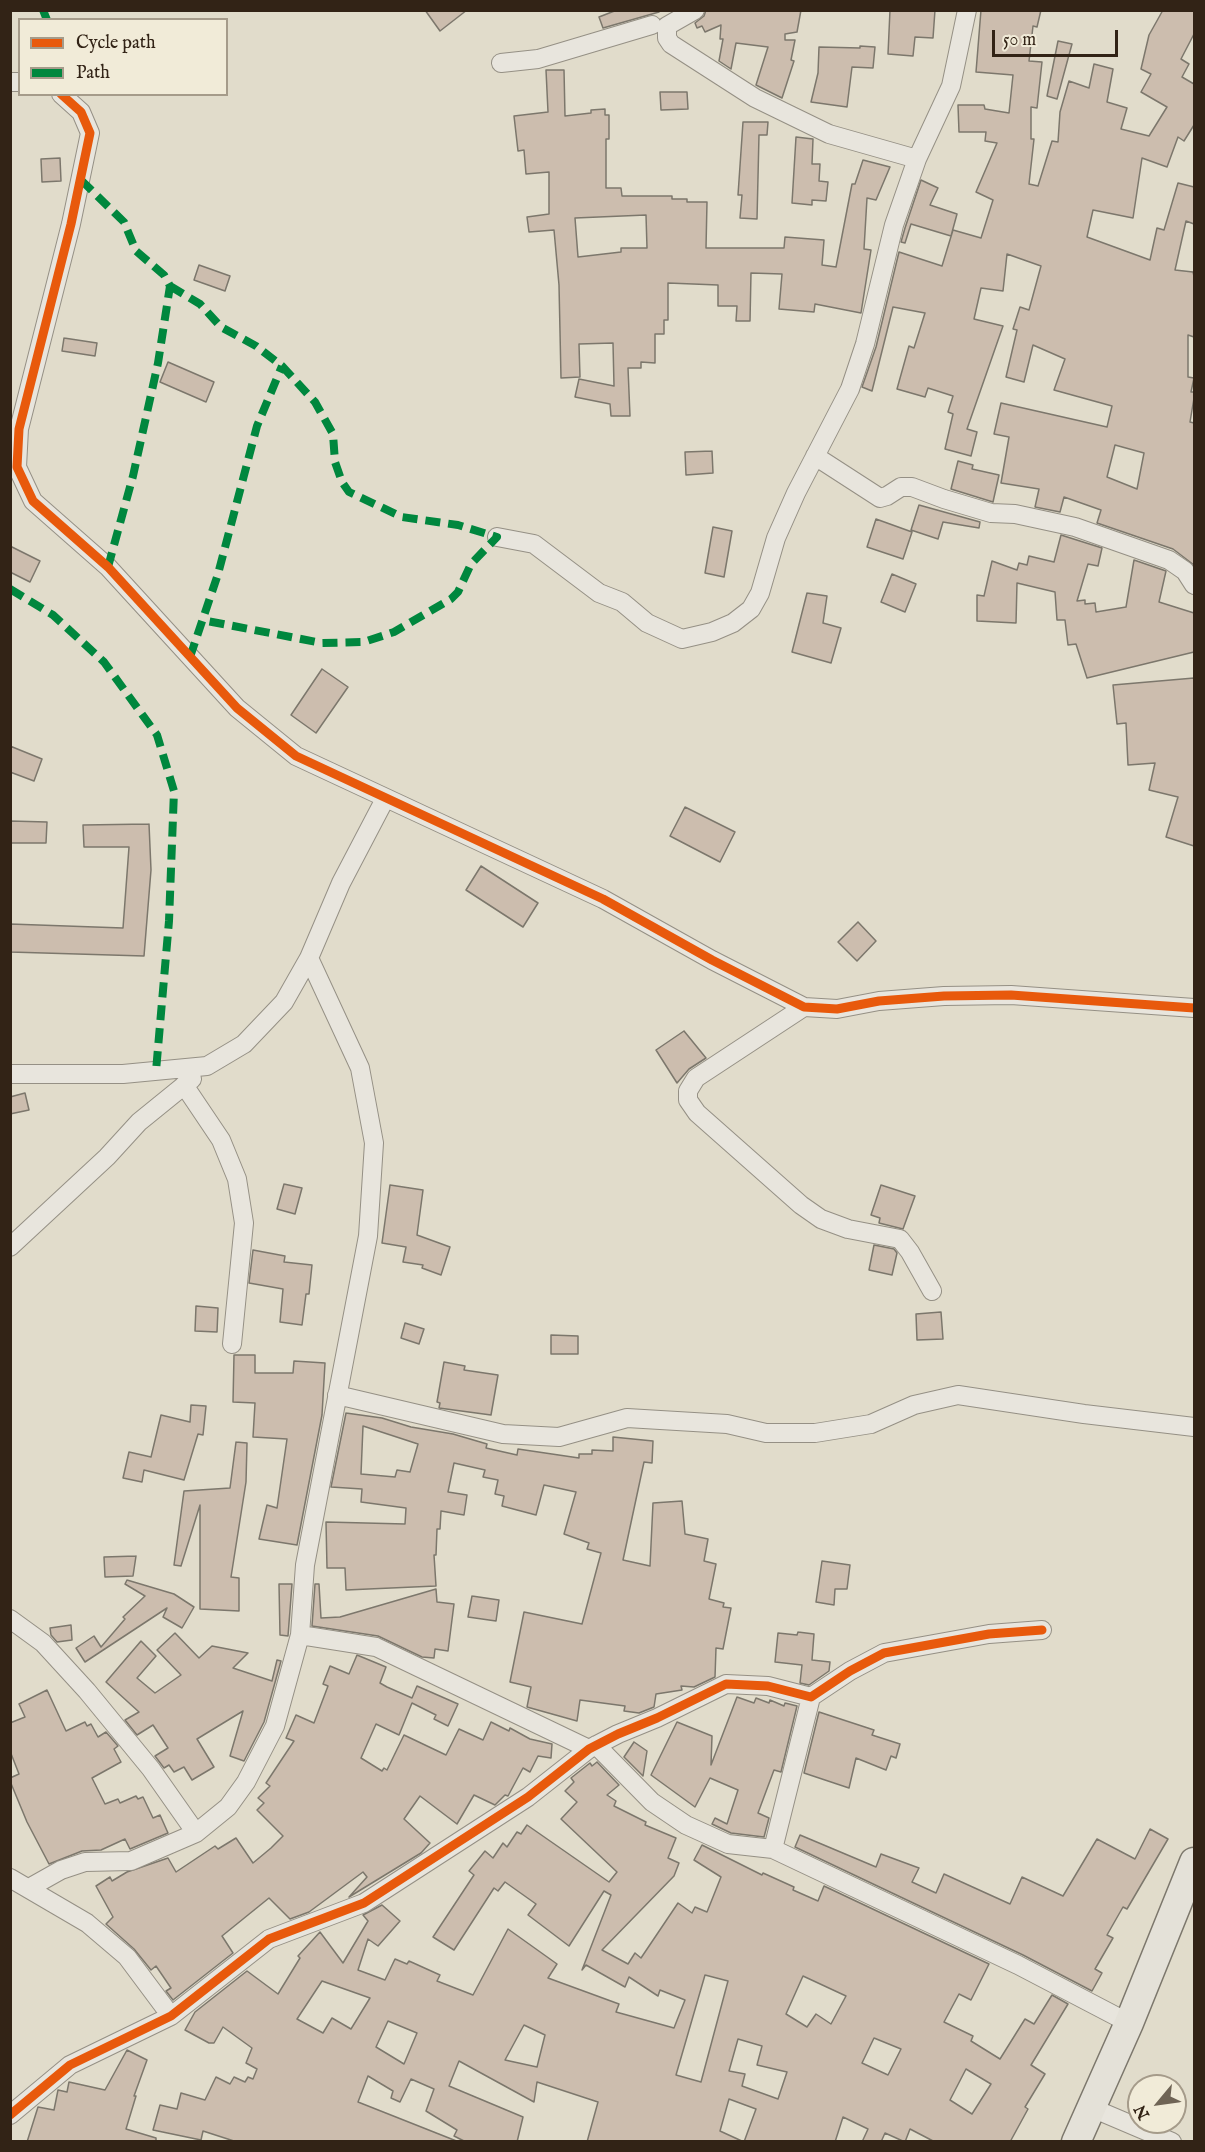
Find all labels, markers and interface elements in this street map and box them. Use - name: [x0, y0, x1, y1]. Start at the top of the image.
- legend: [18, 18, 228, 96]
- scale bar: [995, 18, 1121, 56]
- text: 50 m: [1003, 29, 1036, 52]
- text: Cycle path: [76, 32, 156, 55]
- text: Path: [76, 62, 110, 85]
- north arrow: [1127, 2074, 1187, 2134]
- text: N: [1131, 2101, 1155, 2123]

